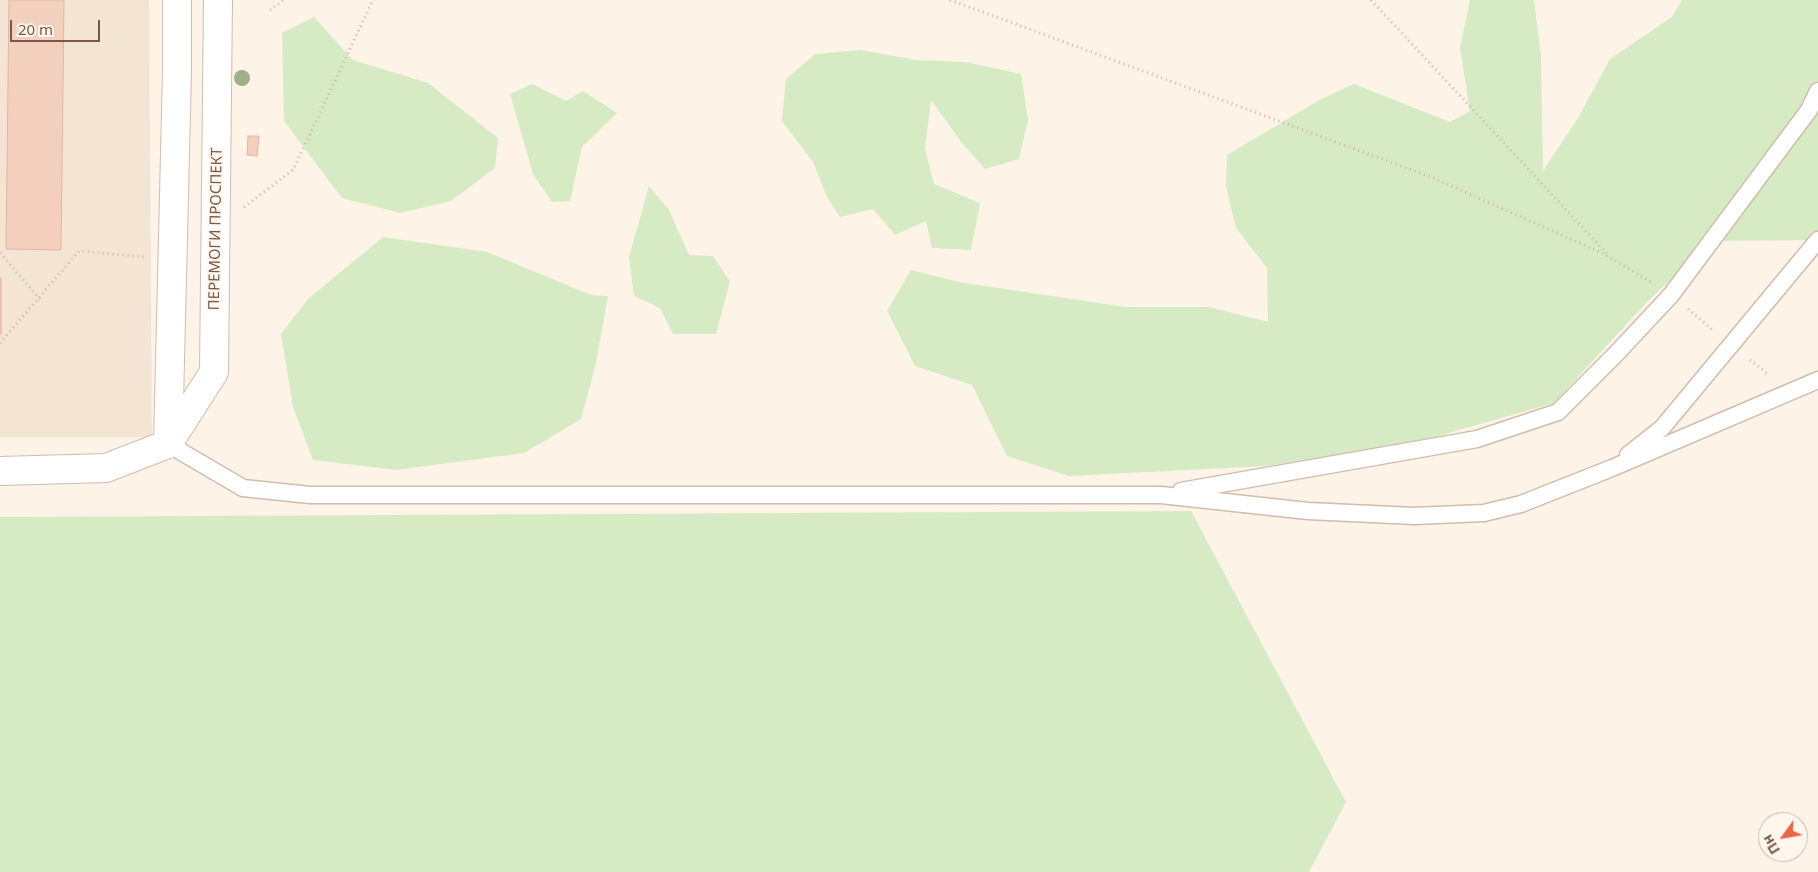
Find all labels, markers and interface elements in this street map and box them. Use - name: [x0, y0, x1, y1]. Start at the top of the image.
- scale bar: [12, 10, 102, 42]
- text: 20 m: [18, 19, 53, 39]
- street label: ПЕРЕМОГИ ПРОСПЕКТ: [206, 147, 226, 311]
- north arrow: [1758, 812, 1808, 862]
- text: Пн: [1757, 831, 1784, 858]

